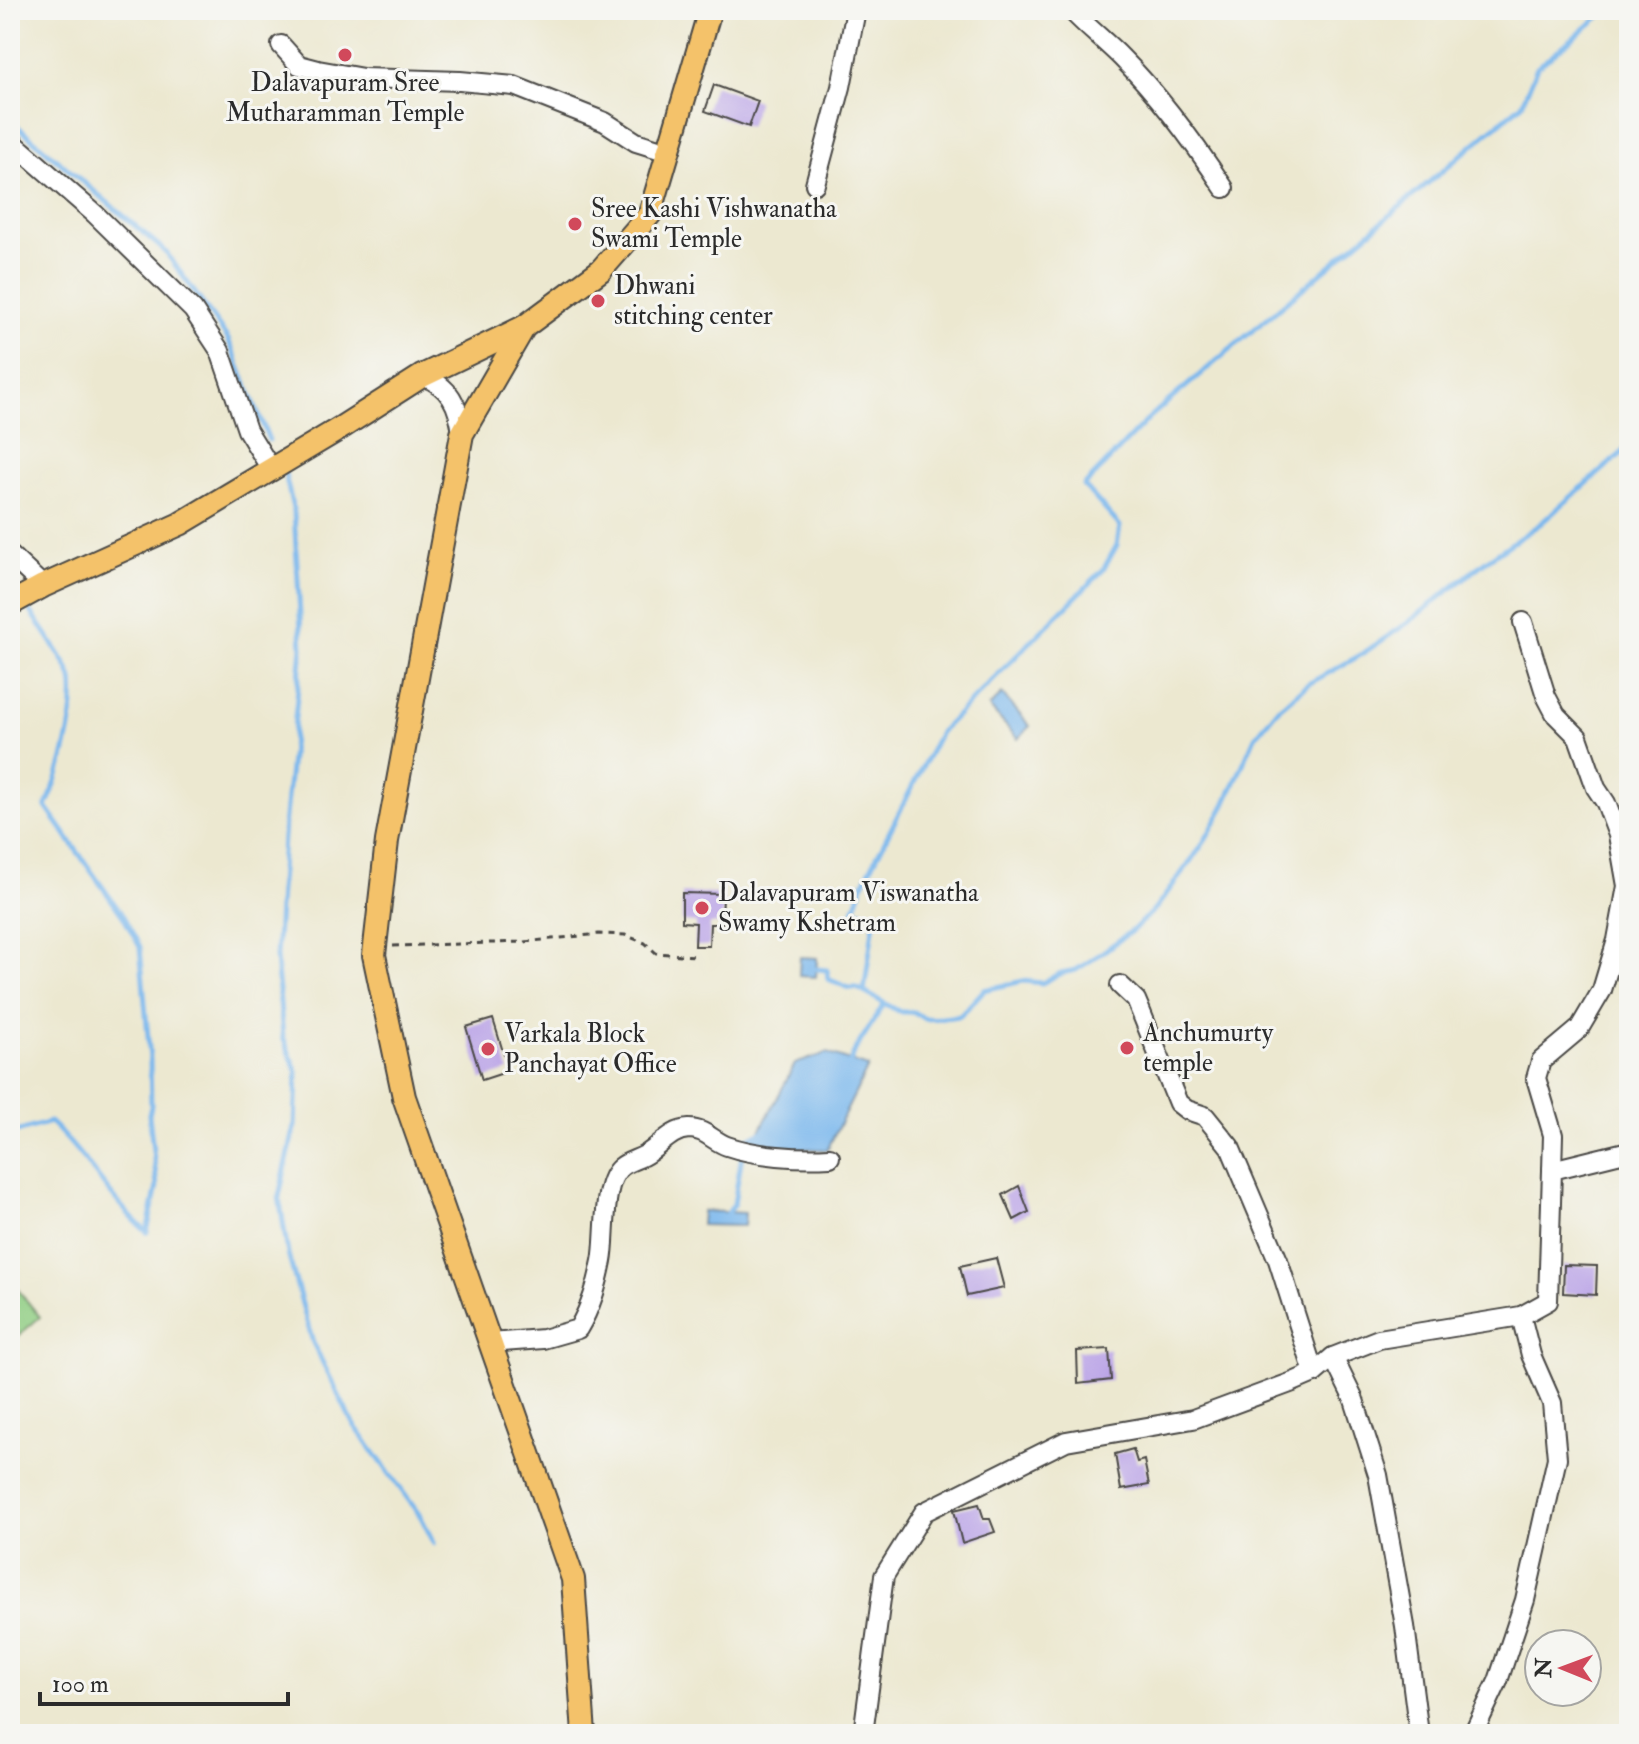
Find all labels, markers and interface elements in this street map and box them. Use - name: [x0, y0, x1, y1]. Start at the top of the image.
- marker: Dalavapuram Sree Mutharamman Temple: [336, 46, 354, 64]
- place label: Dalavapuram Sree Mutharamman Temple: [226, 67, 464, 130]
- place label: Sree Kashi Vishwanatha Swami Temple: [591, 193, 837, 256]
- marker: Sree Kashi Vishwanatha Swami Temple: [566, 215, 584, 233]
- place label: Dhwani stitching center: [614, 270, 773, 332]
- marker: Dhwani stitching center: [589, 292, 607, 310]
- place label: Dalavapuram Viswanatha Swamy Kshetram: [718, 877, 979, 939]
- marker: Dalavapuram Viswanatha Swamy Kshetram: [693, 899, 711, 917]
- place label: Anchumurty temple: [1142, 1017, 1274, 1080]
- place label: Varkala Block Panchayat Office: [504, 1018, 677, 1080]
- marker: Anchumurty temple: [1118, 1039, 1136, 1057]
- marker: Varkala Block Panchayat Office: [479, 1040, 497, 1058]
- north arrow: [1523, 1628, 1603, 1708]
- scale bar: [40, 1656, 288, 1706]
- text: N: [1530, 1657, 1558, 1679]
- text: 100 m: [52, 1669, 109, 1700]

